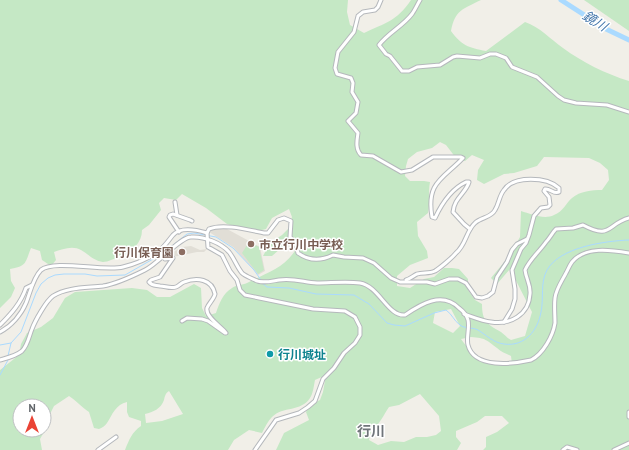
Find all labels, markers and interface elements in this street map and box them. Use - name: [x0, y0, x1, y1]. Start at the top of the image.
- water label: 鏡川: [579, 7, 612, 36]
- place label: 市立行川中学校: [259, 237, 343, 252]
- marker: 市立行川中学校: [246, 239, 256, 249]
- place label: 行川保育園: [114, 245, 174, 260]
- marker: 行川保育園: [177, 247, 187, 257]
- place label: 行川城址: [278, 347, 326, 362]
- marker: 行川城址: [265, 349, 275, 359]
- north arrow: [12, 398, 52, 438]
- text: N: [28, 401, 36, 415]
- district label: 行川: [357, 422, 385, 440]

